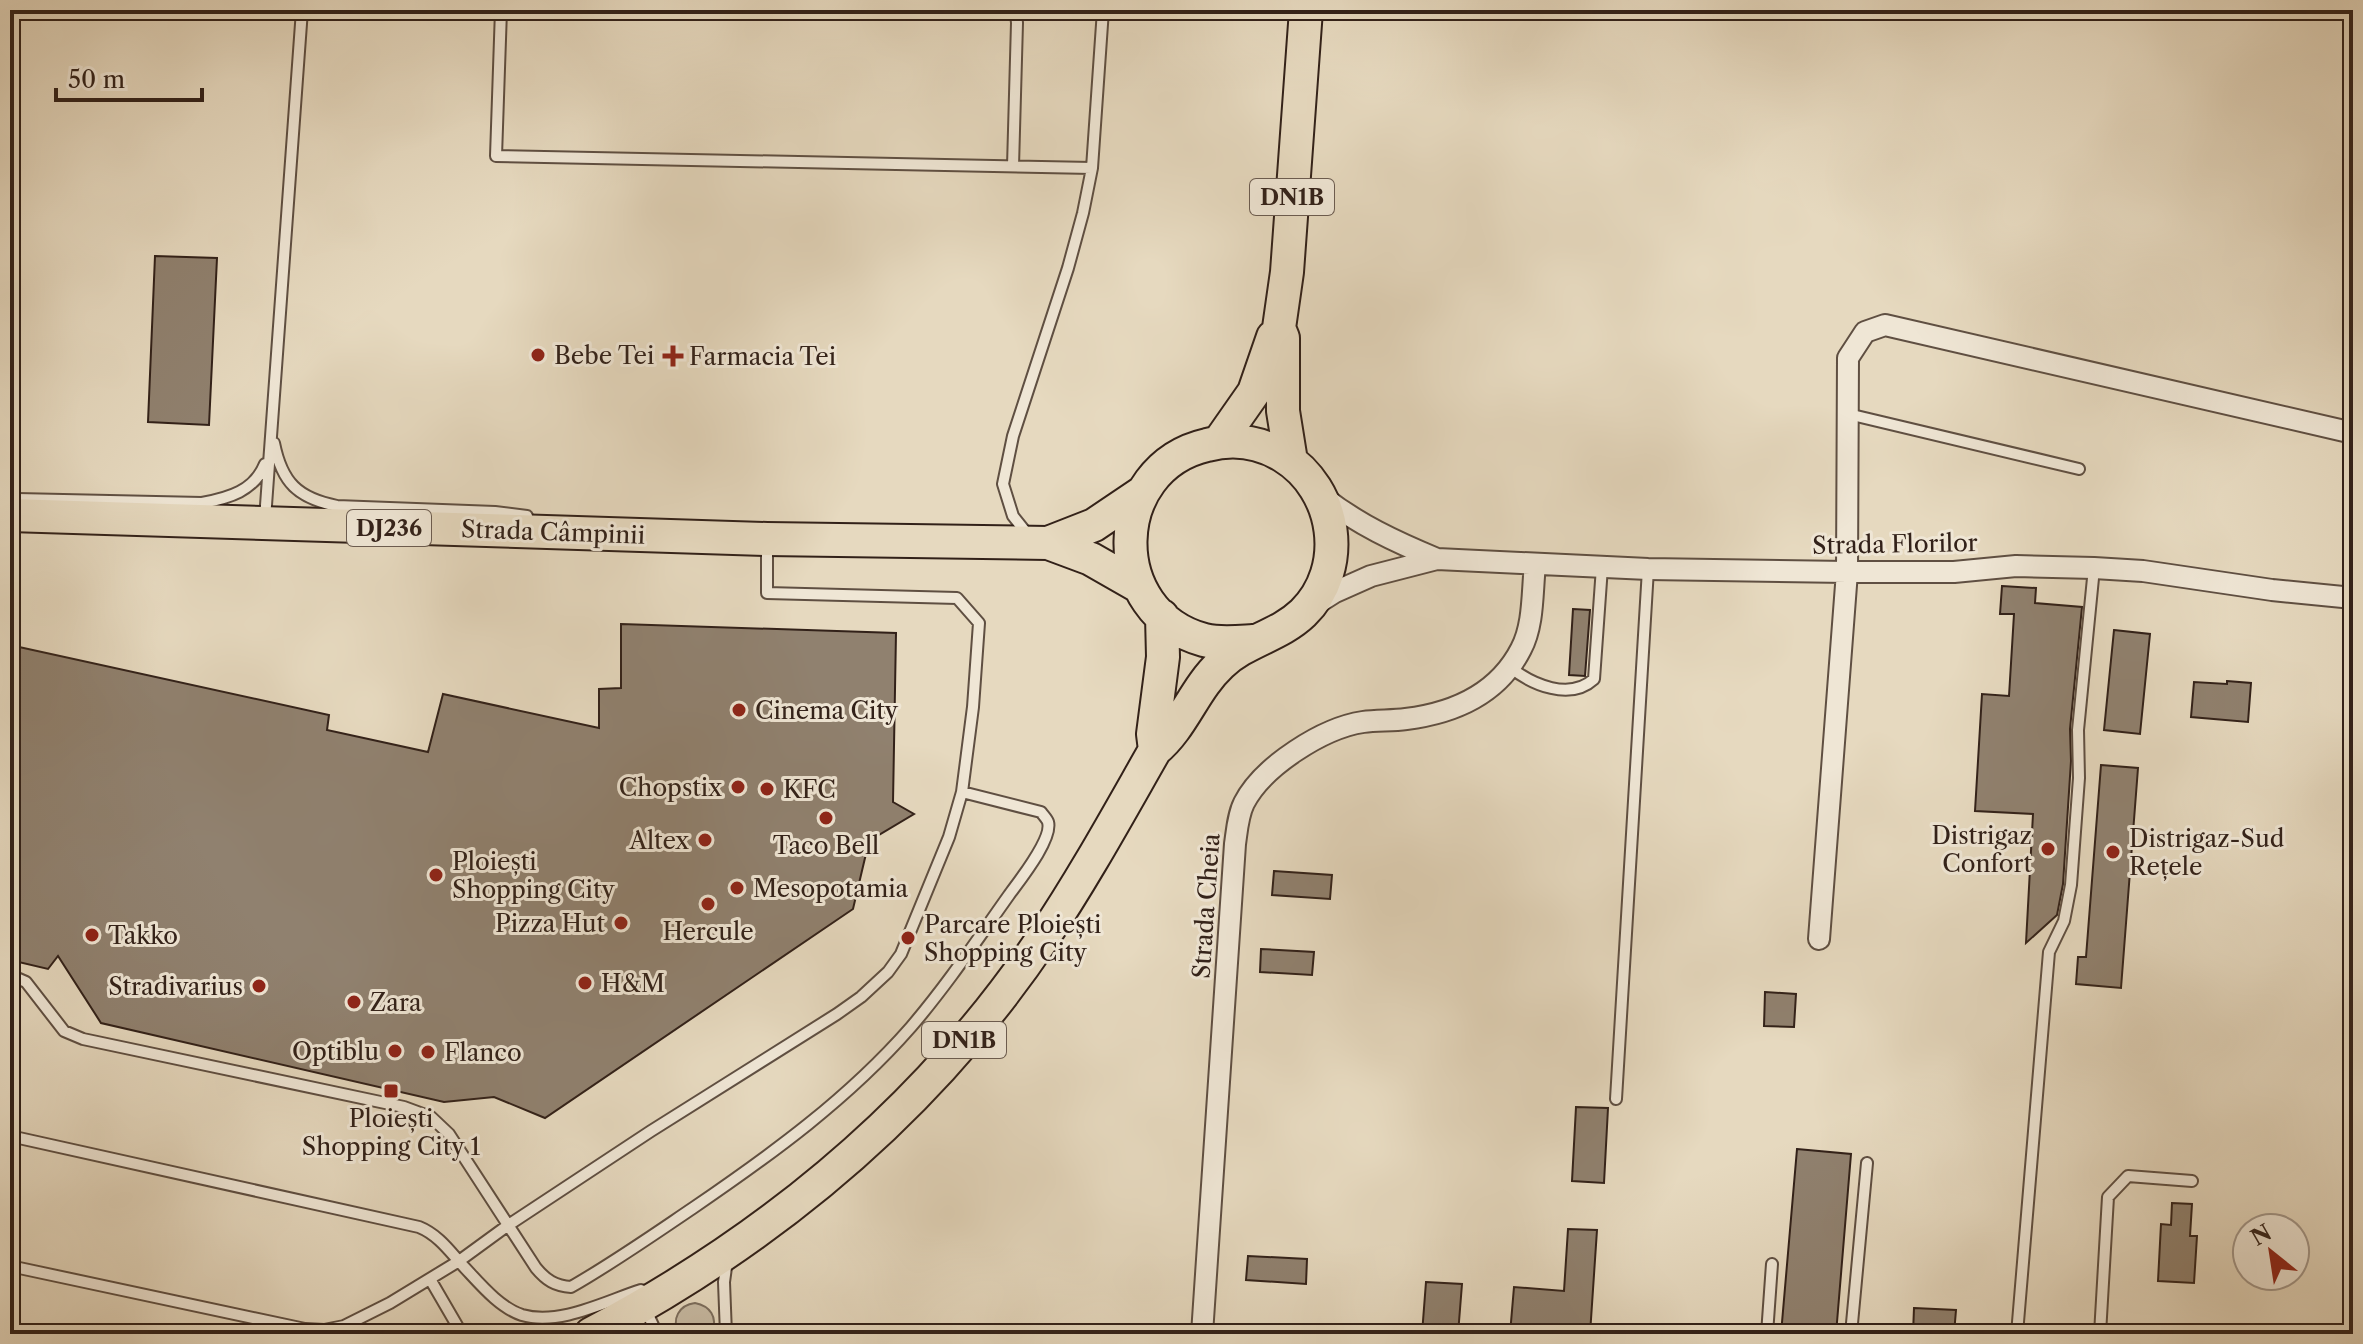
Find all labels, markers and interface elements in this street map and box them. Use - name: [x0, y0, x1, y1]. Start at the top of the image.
- scale bar: [56, 52, 202, 102]
- text: 50 m: [68, 65, 125, 94]
- road number: DN1B: [1250, 179, 1334, 215]
- place label: Bebe Tei: [554, 341, 654, 370]
- place label: Farmacia Tei: [689, 342, 836, 371]
- marker: Bebe Tei: [529, 346, 547, 364]
- marker: Farmacia Tei: [664, 347, 682, 365]
- road number: DJ236: [347, 510, 431, 546]
- street label: Strada Câmpinii: [460, 514, 646, 550]
- street label: Strada Florilor: [1812, 528, 1978, 560]
- place label: Cinema City: [755, 696, 899, 725]
- marker: Cinema City: [730, 701, 748, 719]
- place label: Chopstix: [619, 773, 722, 802]
- place label: KFC: [783, 775, 836, 804]
- marker: Chopstix: [729, 778, 747, 796]
- marker: KFC: [758, 780, 776, 798]
- marker: Taco Bell: [817, 809, 835, 827]
- place label: Distrigaz Confort: [1931, 821, 2033, 878]
- place label: Distrigaz-Sud Rețele: [2129, 824, 2285, 881]
- place label: Altex: [628, 826, 689, 855]
- marker: Altex: [696, 831, 714, 849]
- place label: Taco Bell: [773, 831, 879, 860]
- street label: Strada Cheia: [1186, 832, 1226, 980]
- marker: Distrigaz Confort: [2039, 840, 2057, 858]
- marker: Distrigaz-Sud Rețele: [2104, 843, 2122, 861]
- place label: Ploiești Shopping City: [452, 847, 615, 904]
- marker: Ploiești Shopping City: [427, 866, 445, 884]
- place label: Mesopotamia: [753, 874, 909, 903]
- marker: Mesopotamia: [728, 879, 746, 897]
- marker: Hercule: [699, 895, 717, 913]
- place label: Pizza Hut: [495, 909, 606, 938]
- place label: Parcare Ploiești Shopping City: [924, 910, 1101, 967]
- marker: Pizza Hut: [612, 914, 630, 932]
- place label: Hercule: [662, 917, 754, 946]
- place label: Takko: [108, 921, 178, 950]
- marker: Takko: [83, 926, 101, 944]
- marker: Parcare Ploiești Shopping City: [899, 929, 917, 947]
- place label: H&M: [601, 969, 665, 998]
- place label: Stradivarius: [108, 972, 243, 1001]
- marker: H&M: [576, 974, 594, 992]
- marker: Stradivarius: [250, 977, 268, 995]
- place label: Zara: [370, 988, 422, 1017]
- marker: Zara: [345, 993, 363, 1011]
- road number: DN1B: [922, 1022, 1006, 1058]
- place label: Optiblu: [292, 1037, 379, 1066]
- place label: Flanco: [444, 1038, 522, 1067]
- marker: Optiblu: [386, 1042, 404, 1060]
- marker: Flanco: [419, 1043, 437, 1061]
- marker: Ploiești Shopping City 1: [382, 1082, 400, 1100]
- place label: Ploiești Shopping City 1: [302, 1104, 480, 1161]
- north arrow: [2231, 1212, 2311, 1292]
- text: N: [2246, 1219, 2276, 1252]

